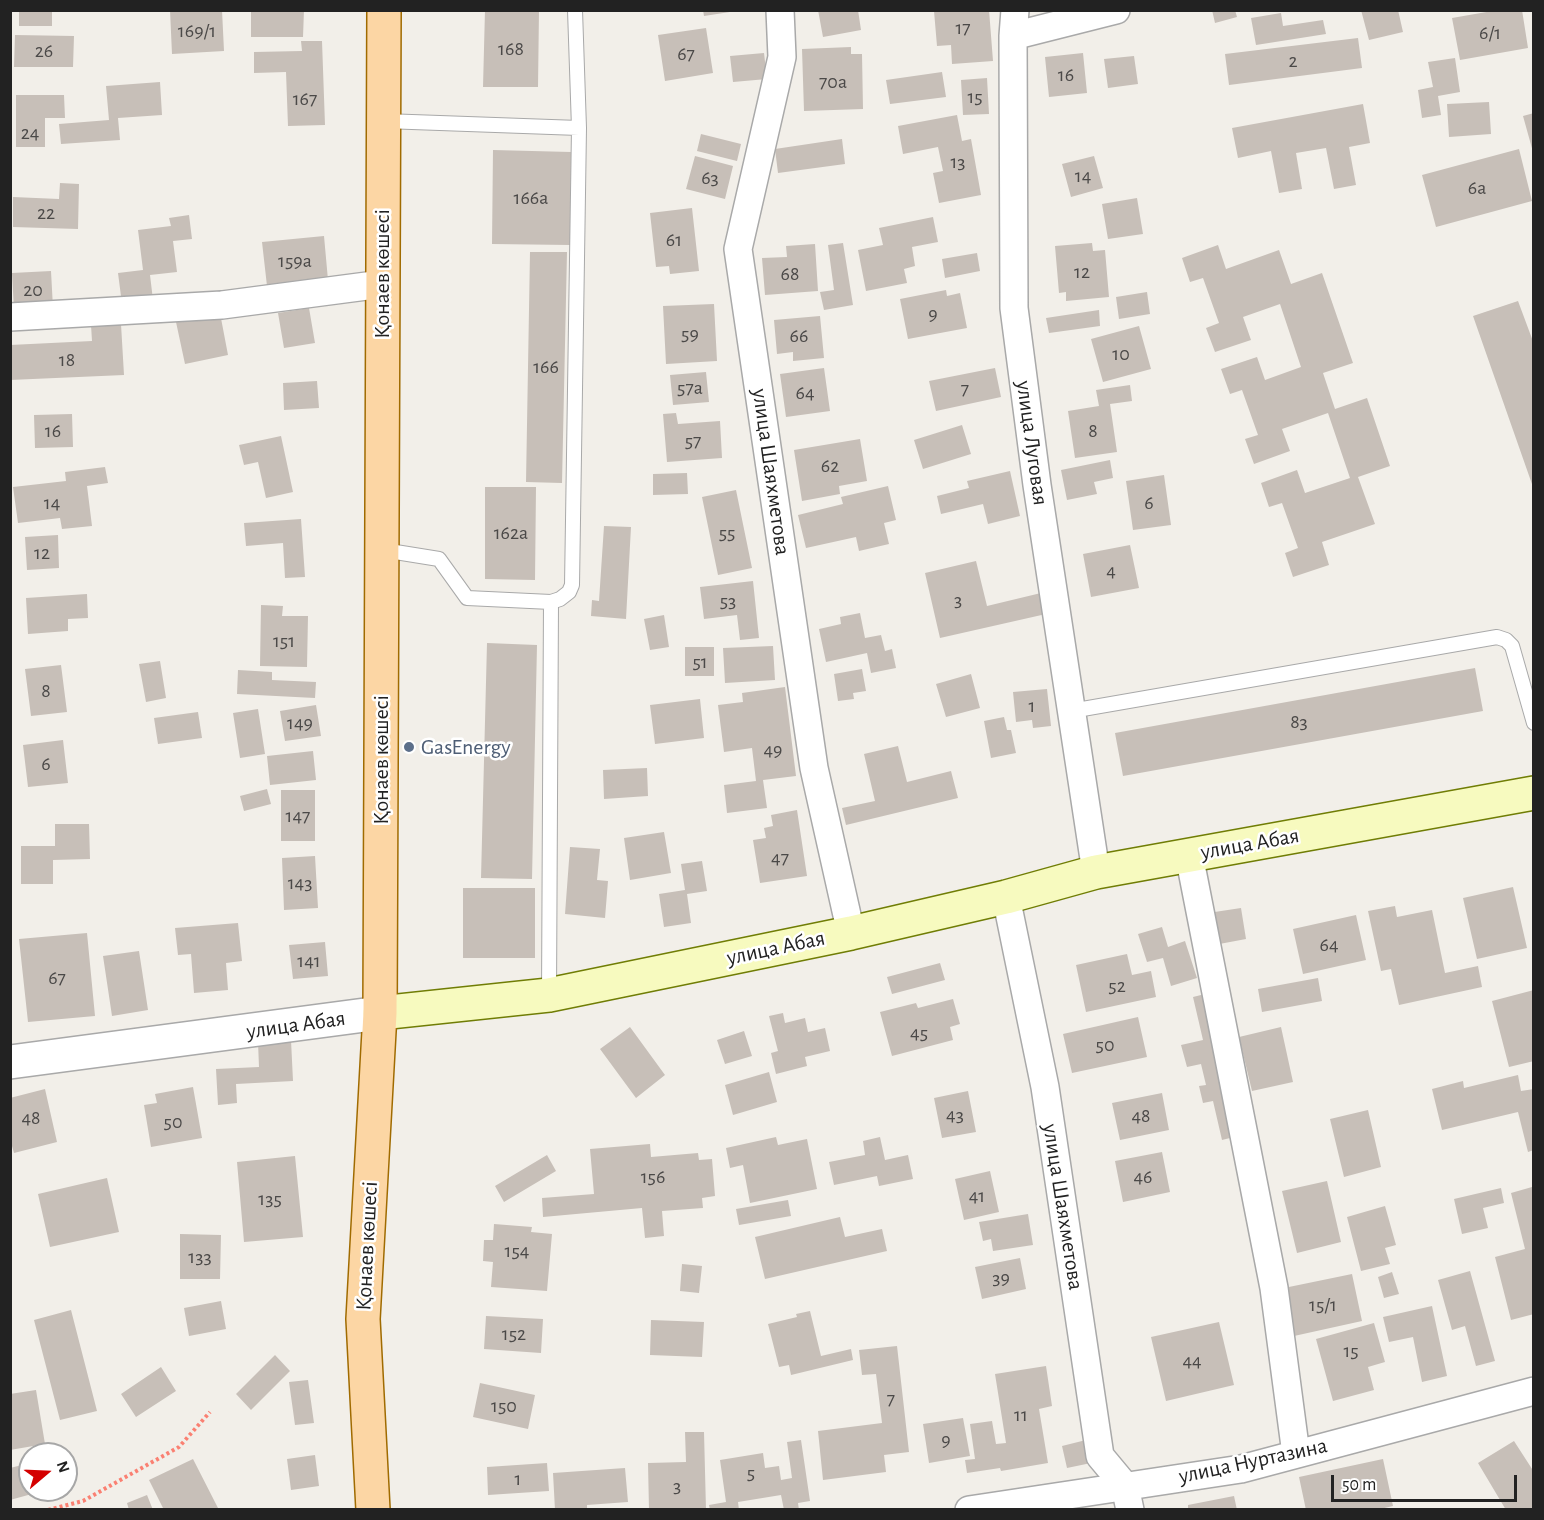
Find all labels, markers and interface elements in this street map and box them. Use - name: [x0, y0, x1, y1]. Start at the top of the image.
- house number: 17: [955, 16, 971, 40]
- house number: 169/1: [178, 19, 216, 43]
- house number: 6/1: [1479, 21, 1501, 45]
- house number: 168: [498, 37, 524, 61]
- house number: 26: [35, 39, 53, 63]
- house number: 67: [677, 42, 695, 66]
- house number: 2: [1288, 49, 1298, 73]
- house number: 16: [1058, 63, 1074, 87]
- house number: 70а: [819, 70, 847, 94]
- house number: 15: [967, 85, 983, 109]
- house number: 167: [293, 87, 317, 111]
- house number: 24: [21, 121, 39, 145]
- house number: 13: [950, 150, 966, 174]
- house number: 14: [1075, 164, 1091, 188]
- house number: 63: [701, 166, 719, 190]
- house number: 6а: [1468, 176, 1486, 200]
- house number: 166а: [514, 186, 548, 210]
- house number: 22: [37, 201, 55, 225]
- street label: Қонаев көшесі: [369, 209, 395, 339]
- house number: 61: [666, 228, 682, 252]
- house number: 159а: [278, 249, 312, 273]
- house number: 12: [1074, 260, 1090, 284]
- house number: 68: [781, 262, 799, 286]
- house number: 20: [23, 278, 43, 302]
- house number: 9: [928, 302, 938, 326]
- house number: 59: [681, 322, 699, 346]
- house number: 66: [790, 324, 808, 348]
- house number: 10: [1112, 342, 1130, 366]
- house number: 18: [59, 348, 75, 372]
- house number: 166: [533, 355, 559, 379]
- house number: 57а: [677, 376, 703, 400]
- house number: 7: [961, 377, 969, 401]
- street label: улица Луговая: [1010, 379, 1054, 507]
- house number: 64: [795, 381, 815, 405]
- street label: улица Шаяхметова: [746, 387, 796, 557]
- house number: 16: [45, 419, 61, 443]
- house number: 8: [1088, 419, 1098, 443]
- house number: 57: [685, 429, 701, 453]
- house number: 62: [821, 454, 839, 478]
- house number: 14: [44, 491, 60, 515]
- house number: 6: [1144, 491, 1154, 515]
- house number: 162а: [494, 521, 528, 545]
- house number: 55: [719, 521, 735, 545]
- house number: 12: [34, 541, 50, 565]
- house number: 4: [1106, 559, 1116, 583]
- house number: 3: [954, 588, 962, 612]
- house number: 53: [720, 589, 736, 613]
- house number: 151: [273, 629, 295, 653]
- house number: 51: [692, 650, 708, 674]
- house number: 8: [41, 679, 51, 703]
- house number: 1: [1029, 694, 1035, 718]
- street label: Қонаев көшесі: [368, 695, 394, 825]
- house number: 83: [1290, 710, 1308, 734]
- house number: 149: [287, 711, 313, 735]
- place label: GasEnergy: [421, 734, 511, 760]
- house number: 49: [763, 738, 783, 762]
- marker: GasEnergy: [402, 740, 416, 754]
- house number: 6: [41, 752, 51, 776]
- house number: 147: [286, 804, 310, 828]
- street label: улица Абая: [1199, 822, 1301, 866]
- house number: 47: [771, 846, 789, 870]
- house number: 143: [288, 871, 312, 895]
- street label: улица Абая: [724, 925, 828, 971]
- house number: 64: [1319, 933, 1339, 957]
- house number: 141: [297, 949, 321, 973]
- house number: 67: [48, 966, 66, 990]
- house number: 52: [1108, 974, 1126, 998]
- street label: улица Абая: [245, 1005, 347, 1045]
- house number: 45: [910, 1021, 928, 1045]
- house number: 50: [1096, 1033, 1114, 1057]
- house number: 43: [946, 1103, 964, 1127]
- house number: 48: [1131, 1104, 1151, 1128]
- house number: 48: [21, 1106, 41, 1130]
- house number: 50: [164, 1110, 182, 1134]
- street label: улица Шаяхметова: [1037, 1122, 1089, 1292]
- house number: 156: [641, 1165, 665, 1189]
- house number: 46: [1133, 1165, 1153, 1189]
- street label: Қонаев көшесі: [350, 1181, 384, 1311]
- house number: 41: [969, 1184, 985, 1208]
- house number: 135: [258, 1187, 282, 1211]
- house number: 154: [505, 1239, 529, 1263]
- house number: 133: [188, 1245, 212, 1269]
- house number: 39: [992, 1266, 1010, 1290]
- house number: 15/1: [1309, 1293, 1337, 1317]
- house number: 152: [502, 1322, 526, 1346]
- house number: 15: [1343, 1339, 1359, 1363]
- house number: 44: [1182, 1349, 1202, 1373]
- house number: 7: [887, 1387, 895, 1411]
- house number: 150: [491, 1394, 517, 1418]
- house number: 11: [1014, 1403, 1028, 1427]
- house number: 9: [941, 1428, 951, 1452]
- street label: улица Нуртазина: [1176, 1432, 1330, 1490]
- north arrow: [18, 1442, 78, 1502]
- text: N: [54, 1459, 73, 1475]
- house number: 5: [747, 1461, 755, 1485]
- scale bar: [1334, 1463, 1520, 1501]
- house number: 1: [515, 1467, 521, 1491]
- house number: 3: [673, 1474, 681, 1498]
- text: 50 m: [1342, 1476, 1376, 1494]

